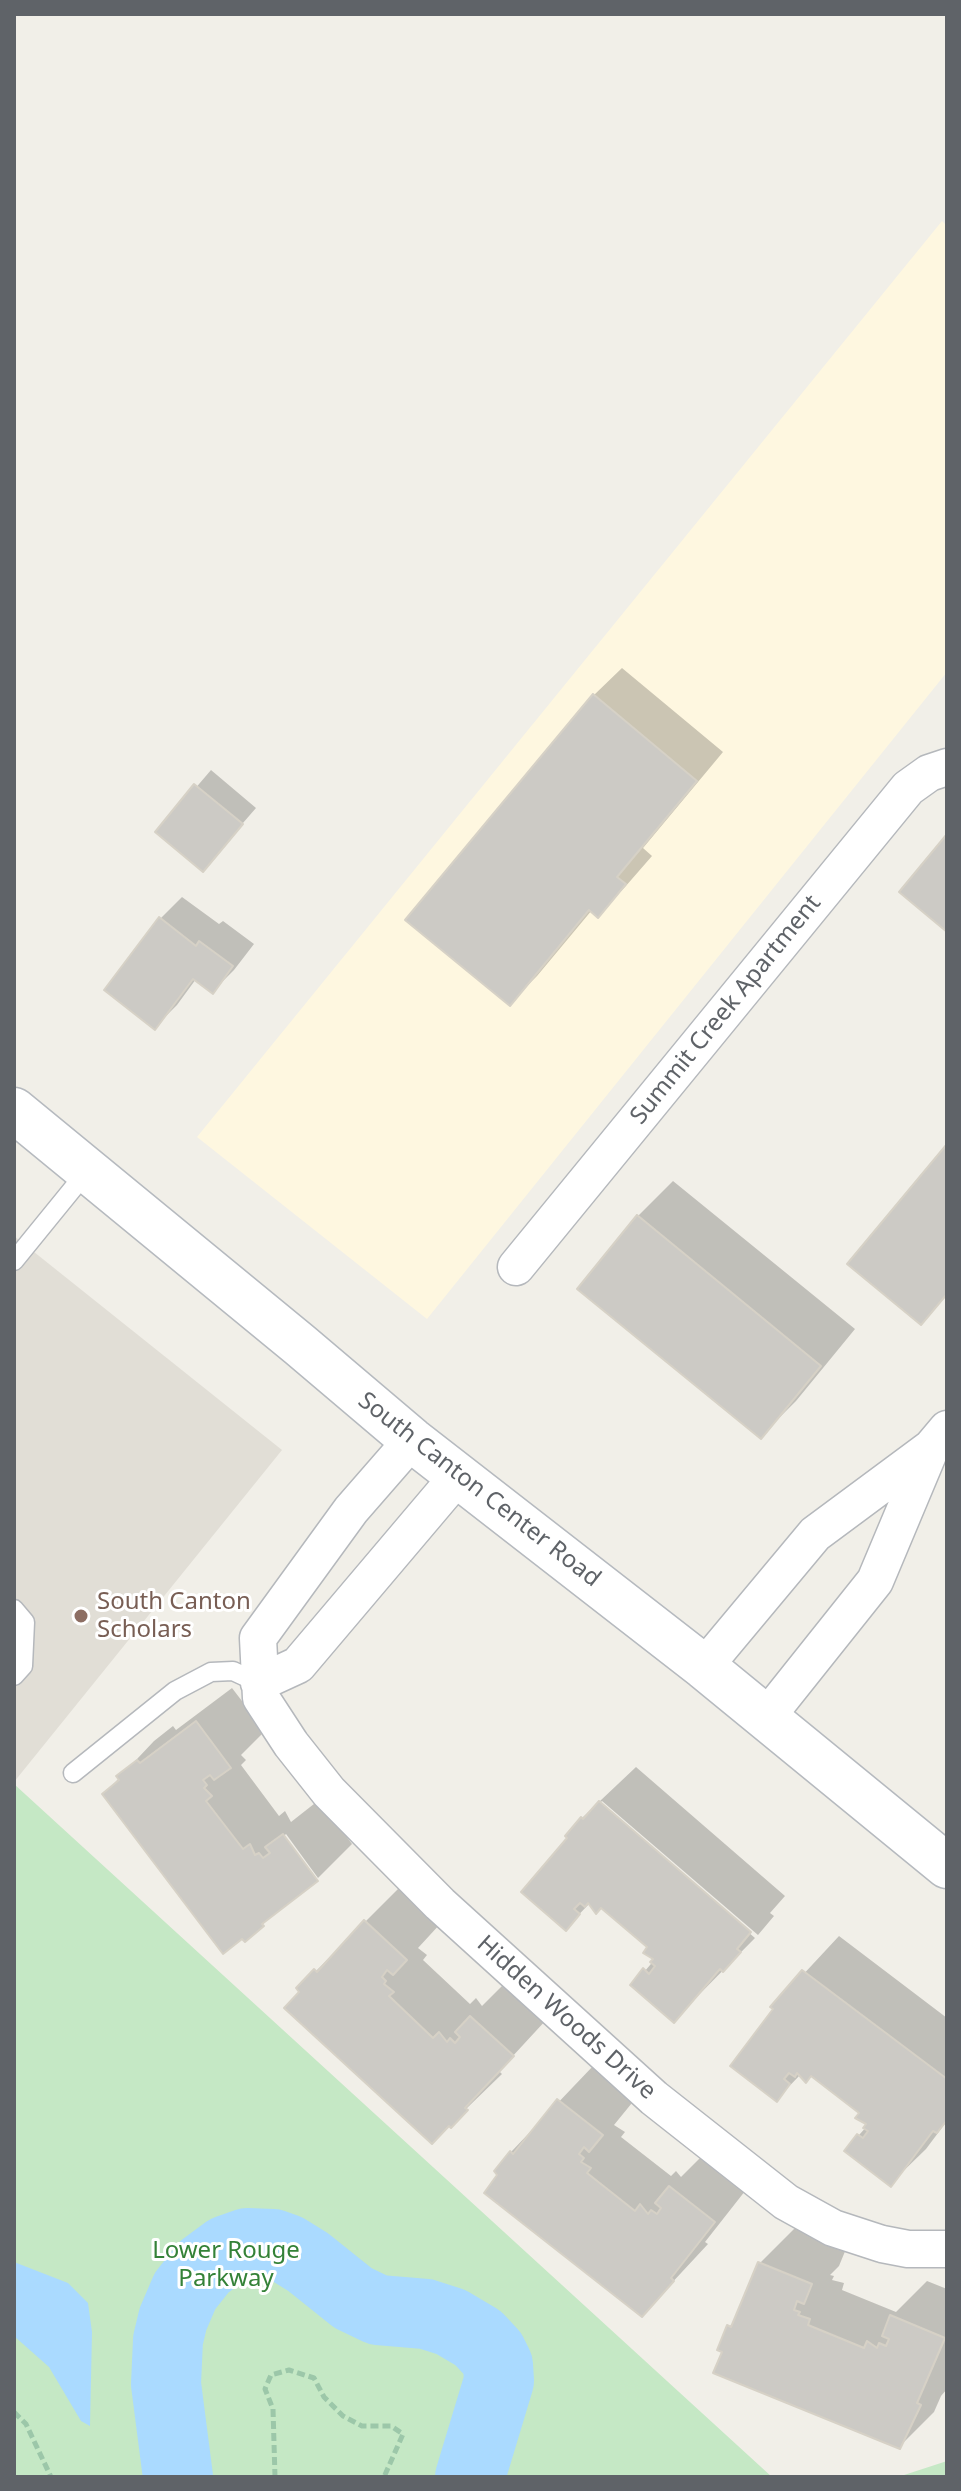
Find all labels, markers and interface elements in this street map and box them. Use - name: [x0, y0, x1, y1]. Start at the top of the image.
- street label: Summit Creek Apartment: [625, 890, 827, 1130]
- street label: South Canton Center Road: [352, 1386, 606, 1594]
- place label: South Canton Scholars: [97, 1588, 251, 1644]
- marker: South Canton Scholars: [72, 1607, 90, 1625]
- street label: Hidden Woods Drive: [471, 1930, 661, 2106]
- park label: Lower Rouge Parkway: [152, 2237, 300, 2293]

